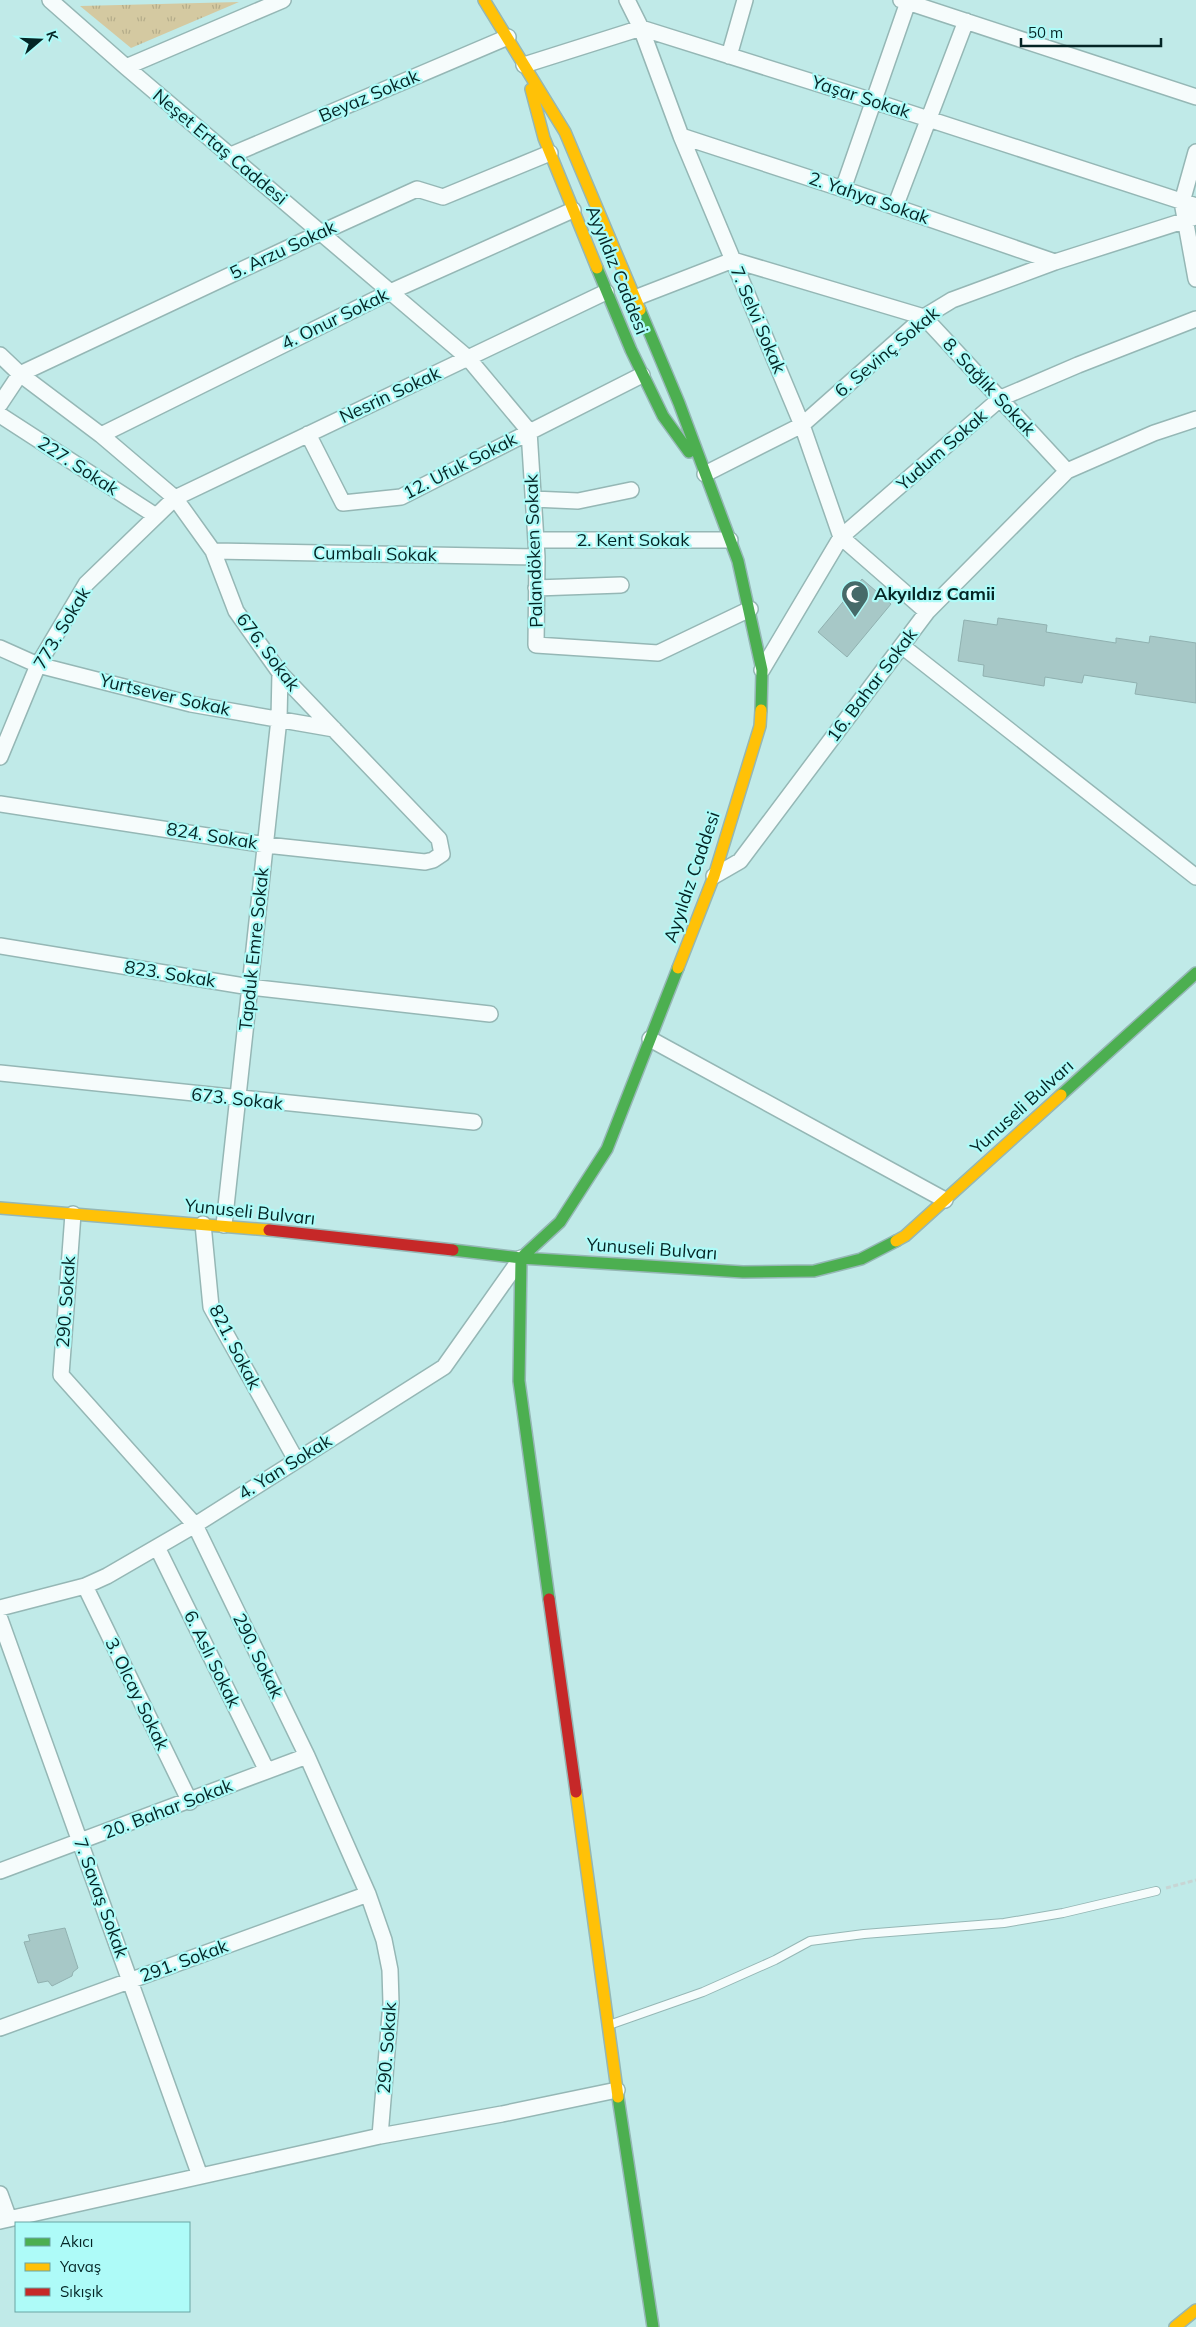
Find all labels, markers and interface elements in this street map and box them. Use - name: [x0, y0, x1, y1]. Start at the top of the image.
- north arrow: [15, 15, 65, 65]
- scale bar: [1021, 15, 1161, 47]
- text: 50 m: [1028, 23, 1063, 42]
- text: K: [42, 28, 63, 44]
- street label: Beyaz Sokak: [315, 64, 423, 127]
- street label: Yaşar Sokak: [808, 70, 914, 123]
- street label: Neşet Ertaş Caddesi: [148, 84, 292, 210]
- street label: 2. Yahya Sokak: [806, 166, 933, 229]
- street label: Ayyıldız Caddesi: [581, 202, 654, 338]
- street label: 5. Arzu Sokak: [226, 215, 340, 284]
- street label: 7. Selvi Sokak: [726, 263, 792, 378]
- street label: 4. Onur Sokak: [277, 282, 393, 354]
- street label: 6. Sevinç Sokak: [830, 301, 944, 402]
- street label: 8. Sağlık Sokak: [938, 333, 1041, 441]
- street label: Nesrin Sokak: [336, 361, 445, 428]
- street label: Yudum Sokak: [891, 404, 992, 496]
- street label: 12. Ufuk Sokak: [399, 427, 521, 504]
- street label: 227. Sokak: [33, 431, 124, 501]
- street label: Palandöken Sokak: [519, 473, 548, 628]
- street label: 2. Kent Sokak: [577, 528, 690, 551]
- street label: Cumbalı Sokak: [313, 541, 438, 566]
- mosque icon: Akyıldız Camii: [840, 579, 870, 618]
- street label: 773. Sokak: [28, 582, 95, 673]
- place label: Akyıldız Camii: [874, 582, 995, 605]
- street label: 676. Sokak: [232, 608, 306, 696]
- street label: 16. Bahar Sokak: [821, 623, 922, 746]
- street label: Yurtsever Sokak: [97, 668, 233, 721]
- street label: Ayyıldız Caddesi: [658, 808, 725, 945]
- street label: 824. Sokak: [165, 817, 260, 854]
- street label: Tapduk Emre Sokak: [233, 865, 274, 1032]
- street label: 823. Sokak: [123, 955, 218, 992]
- street label: Yunuseli Bulvarı: [965, 1054, 1078, 1160]
- street label: 673. Sokak: [190, 1082, 285, 1115]
- street label: Yunuseli Bulvarı: [183, 1193, 316, 1230]
- street label: Yunuseli Bulvarı: [585, 1232, 718, 1265]
- street label: 290. Sokak: [51, 1255, 80, 1349]
- street label: 821. Sokak: [204, 1301, 267, 1394]
- street label: 4. Yan Sokak: [234, 1428, 336, 1504]
- street label: 6. Aslı Sokak: [179, 1606, 246, 1712]
- street label: 290. Sokak: [228, 1609, 289, 1703]
- street label: 3. Olcay Sokak: [100, 1634, 175, 1754]
- street label: 20. Bahar Sokak: [100, 1773, 236, 1844]
- street label: 7. Savaş Sokak: [69, 1835, 134, 1962]
- street label: 291. Sokak: [137, 1934, 232, 1987]
- street label: 290. Sokak: [372, 2001, 401, 2095]
- legend: [15, 2222, 190, 2312]
- text: Akıcı: [60, 2232, 93, 2251]
- text: Yavaş: [59, 2257, 101, 2276]
- text: Sıkışık: [60, 2282, 103, 2301]

